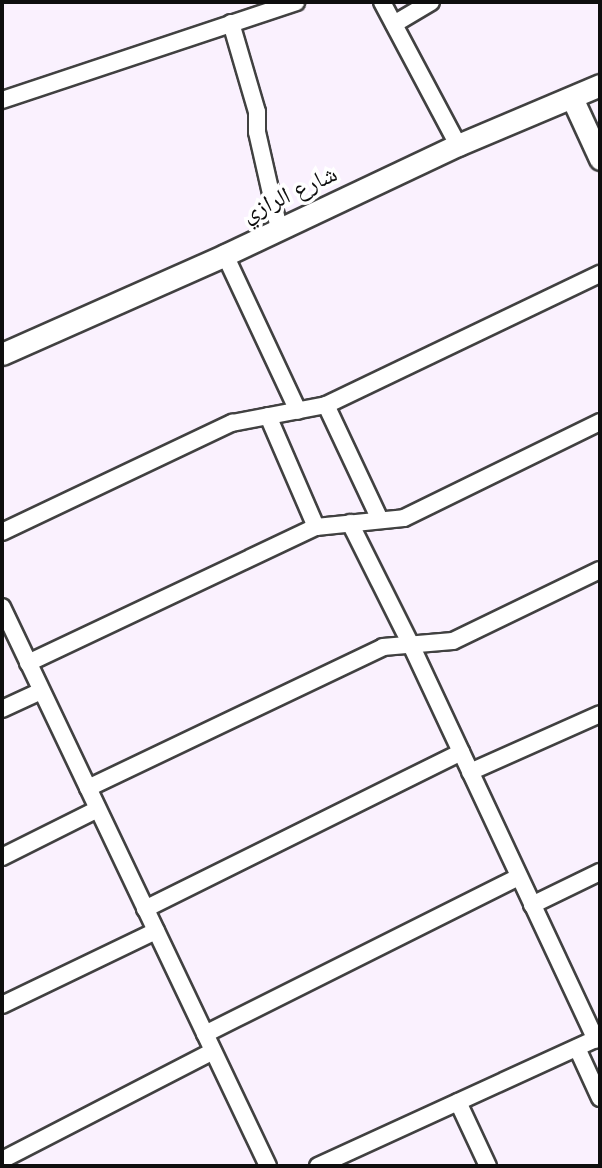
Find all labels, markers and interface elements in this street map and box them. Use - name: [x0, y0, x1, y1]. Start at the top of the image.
- street label: شارع الرازي: [238, 160, 342, 230]

